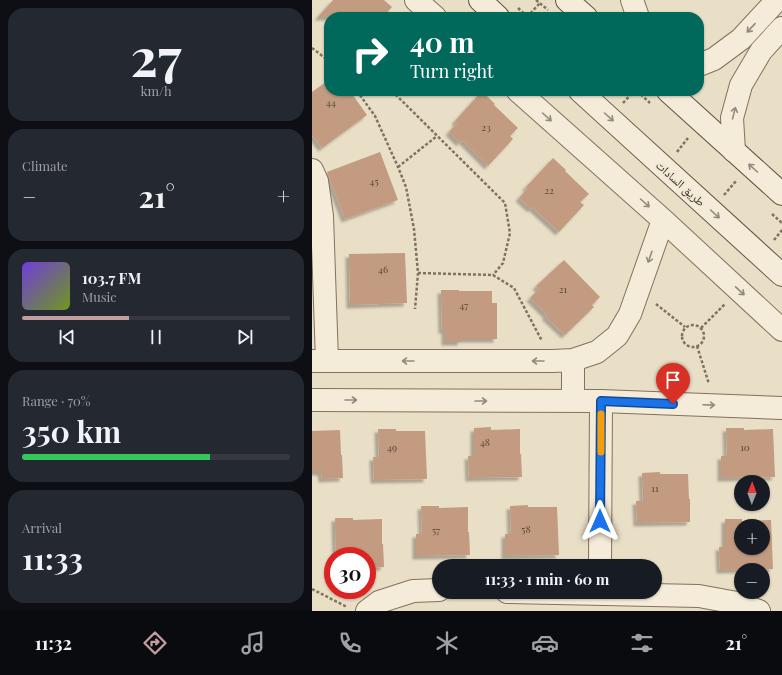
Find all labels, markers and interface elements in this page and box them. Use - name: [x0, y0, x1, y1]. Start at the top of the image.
- text: 27: [131, 21, 181, 90]
- text: 40 m: [410, 23, 475, 60]
- one-way arrow: [747, 23, 756, 33]
- icon: right: [344, 28, 396, 80]
- text: Turn right: [410, 59, 493, 83]
- text: km/h: [140, 82, 172, 99]
- house number: 44: [326, 95, 336, 109]
- one-way arrow: [731, 106, 738, 119]
- one-way arrow: [542, 112, 552, 121]
- one-way arrow: [604, 113, 614, 122]
- house number: 23: [481, 120, 491, 134]
- text: Climate: [22, 157, 68, 174]
- street label: طريق السادات: [653, 157, 709, 210]
- one-way arrow: [748, 163, 758, 173]
- house number: 45: [369, 174, 379, 188]
- text: 21°: [138, 176, 175, 216]
- text: −: [22, 181, 36, 211]
- text: +: [277, 181, 290, 211]
- house number: 22: [544, 183, 554, 197]
- one-way arrow: [639, 199, 650, 208]
- one-way arrow: [710, 209, 720, 218]
- one-way arrow: [646, 250, 654, 262]
- house number: 46: [378, 262, 388, 276]
- text: 103.7 FM: [82, 268, 141, 288]
- house number: 21: [559, 282, 568, 296]
- one-way arrow: [735, 286, 745, 296]
- text: Music: [82, 288, 117, 305]
- house number: 47: [460, 298, 468, 312]
- icon: previous: [56, 326, 78, 348]
- icon: pause: [145, 326, 167, 348]
- icon: next: [234, 326, 256, 348]
- one-way arrow: [402, 357, 415, 365]
- one-way arrow: [532, 357, 545, 365]
- pin: [656, 363, 690, 404]
- icon: arrive: [662, 369, 684, 391]
- text: Range · 70%: [22, 392, 90, 409]
- one-way arrow: [344, 396, 357, 404]
- one-way arrow: [474, 397, 487, 404]
- one-way arrow: [702, 401, 715, 409]
- text: 350 km: [22, 411, 121, 451]
- house number: 48: [480, 435, 490, 449]
- house number: 49: [387, 440, 397, 454]
- house number: 10: [740, 440, 750, 454]
- north arrow: [734, 475, 770, 511]
- map controls: [734, 475, 770, 599]
- house number: 11: [651, 481, 659, 495]
- position arrow: [579, 500, 621, 542]
- text: Arrival: [22, 519, 62, 536]
- button: +: [734, 519, 770, 555]
- house number: 58: [521, 522, 531, 536]
- house number: 57: [432, 523, 440, 537]
- text: 11:33: [22, 538, 83, 578]
- speed limit sign: 30: [324, 547, 376, 599]
- button: −: [734, 563, 770, 599]
- text: 11:33 · 1 min · 60 m: [485, 569, 609, 589]
- icon: directions: [141, 629, 169, 657]
- icon: music: [239, 629, 267, 657]
- icon: phone: [336, 629, 364, 657]
- icon: climate: [433, 629, 461, 657]
- icon: car: [531, 629, 559, 657]
- icon: filters: [628, 629, 656, 657]
- text: 11:32: [35, 631, 72, 655]
- text: 21°: [725, 631, 747, 655]

